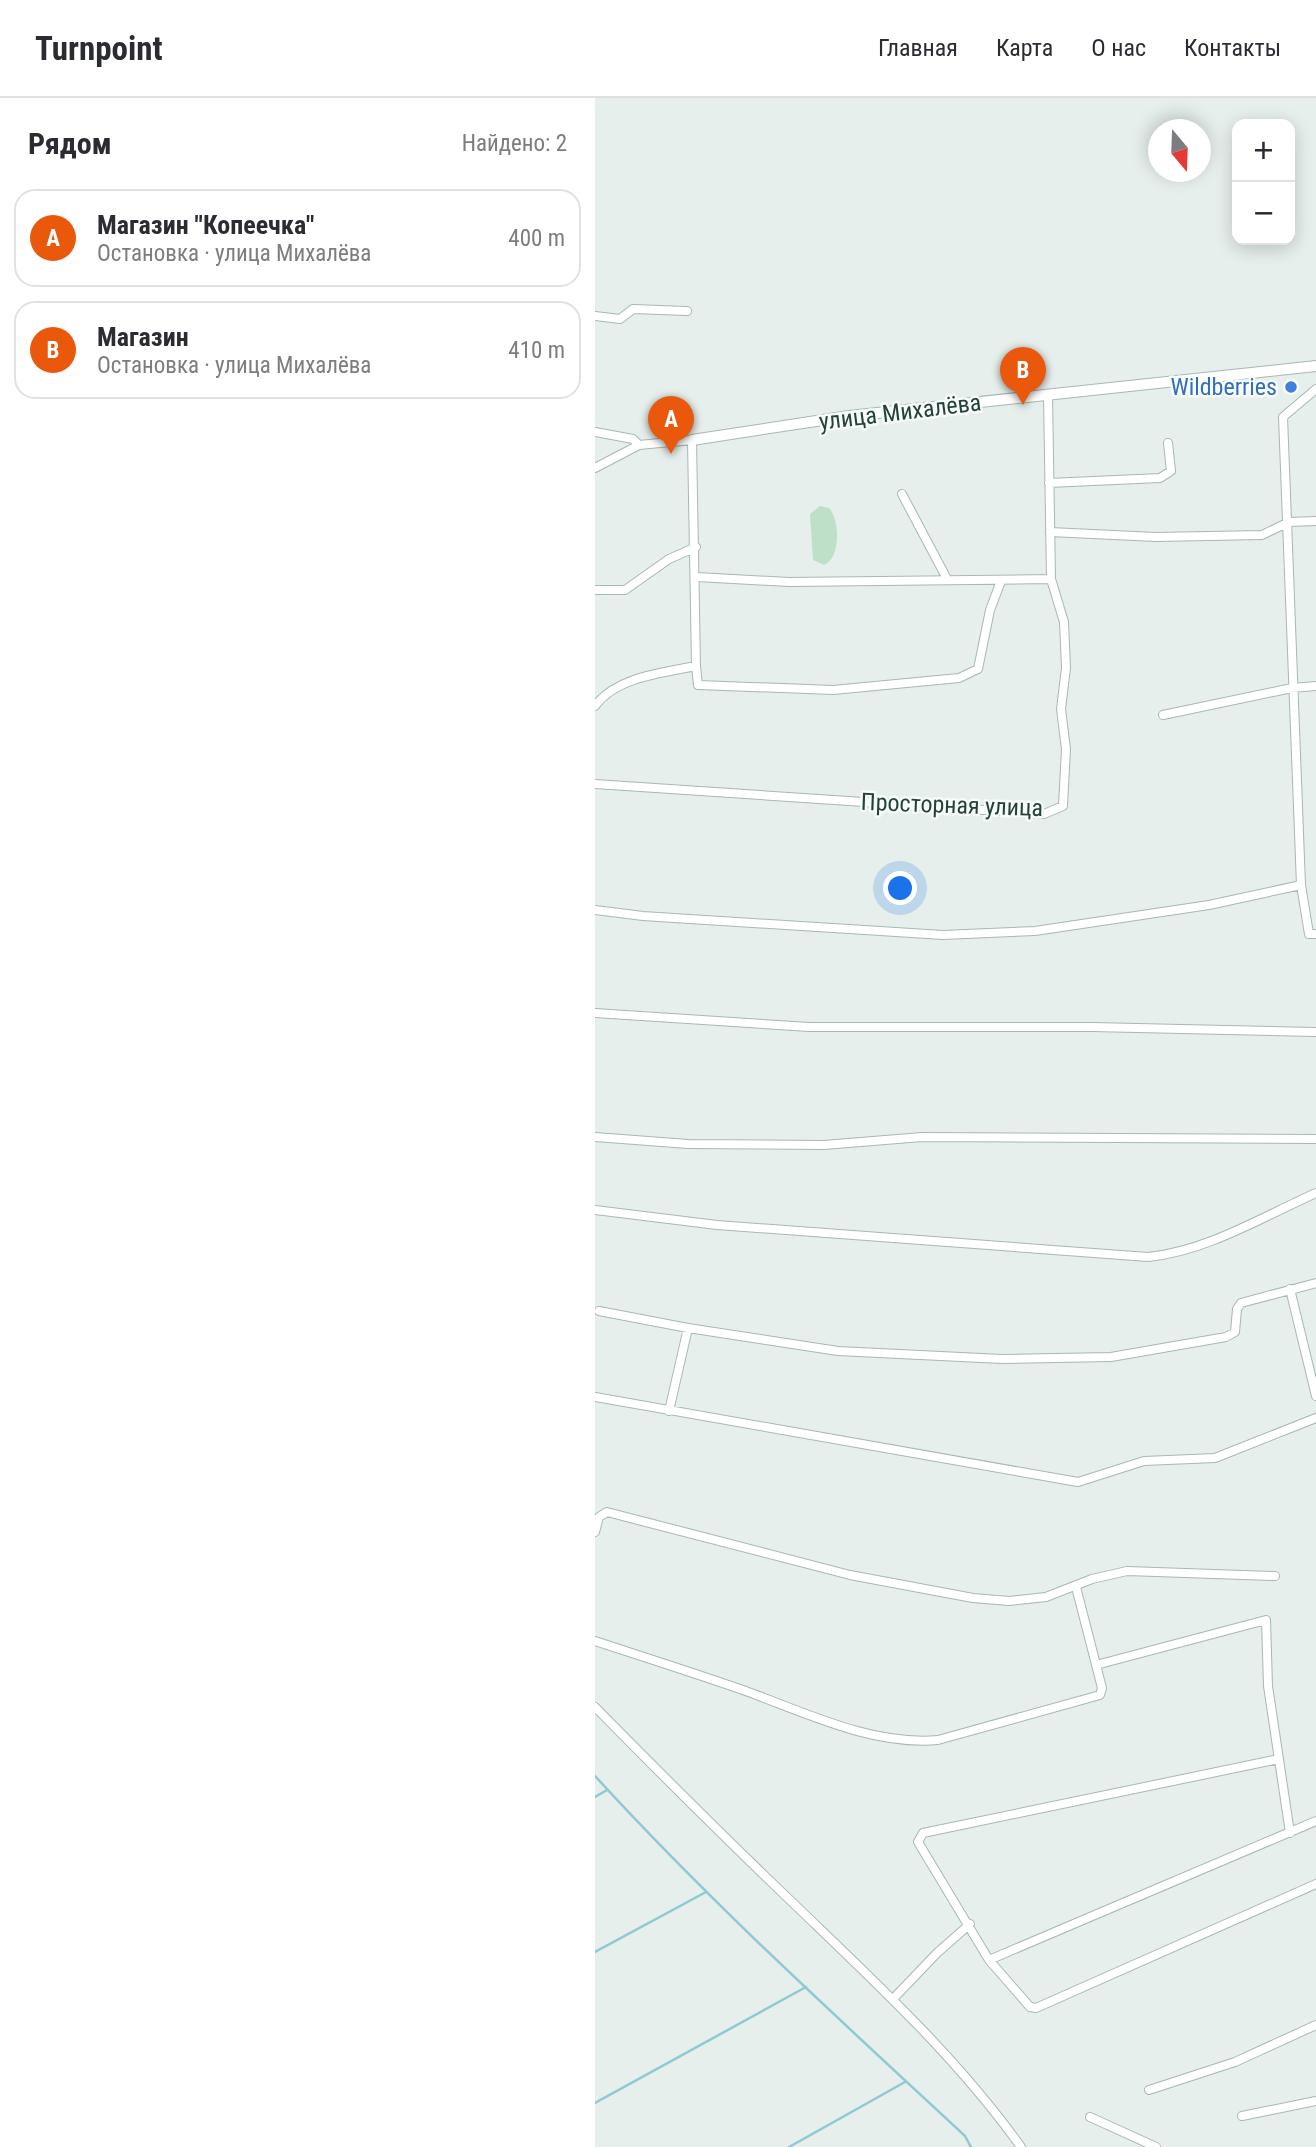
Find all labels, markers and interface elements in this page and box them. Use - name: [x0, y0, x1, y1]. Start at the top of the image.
- text: Turnpoint: [35, 29, 163, 68]
- text: Главная: [878, 34, 958, 62]
- text: Карта: [996, 34, 1053, 62]
- text: О нас: [1091, 34, 1146, 62]
- text: Контакты: [1184, 34, 1281, 62]
- north arrow: [1148, 119, 1211, 182]
- map controls: [1232, 119, 1295, 245]
- button: +: [1232, 119, 1295, 182]
- text: Рядом: [28, 126, 112, 161]
- text: Найдено: 2: [462, 130, 567, 157]
- button: −: [1232, 182, 1295, 245]
- text: Магазин "Копеечка": [97, 210, 314, 240]
- text: A: [46, 225, 60, 252]
- text: 400 m: [508, 225, 565, 252]
- text: Остановка · улица Михалёва: [97, 240, 371, 267]
- text: Магазин: [97, 322, 189, 352]
- text: B: [47, 337, 59, 364]
- text: 410 m: [508, 337, 565, 364]
- pin: B: [1000, 347, 1046, 405]
- text: Остановка · улица Михалёва: [97, 352, 371, 379]
- place label: Wildberries: [1170, 373, 1277, 401]
- marker: Wildberries: [1283, 379, 1299, 395]
- street label: улица Михалёва: [817, 388, 983, 436]
- pin: A: [648, 396, 694, 454]
- street label: Просторная улица: [860, 788, 1044, 822]
- your location: [883, 871, 917, 905]

